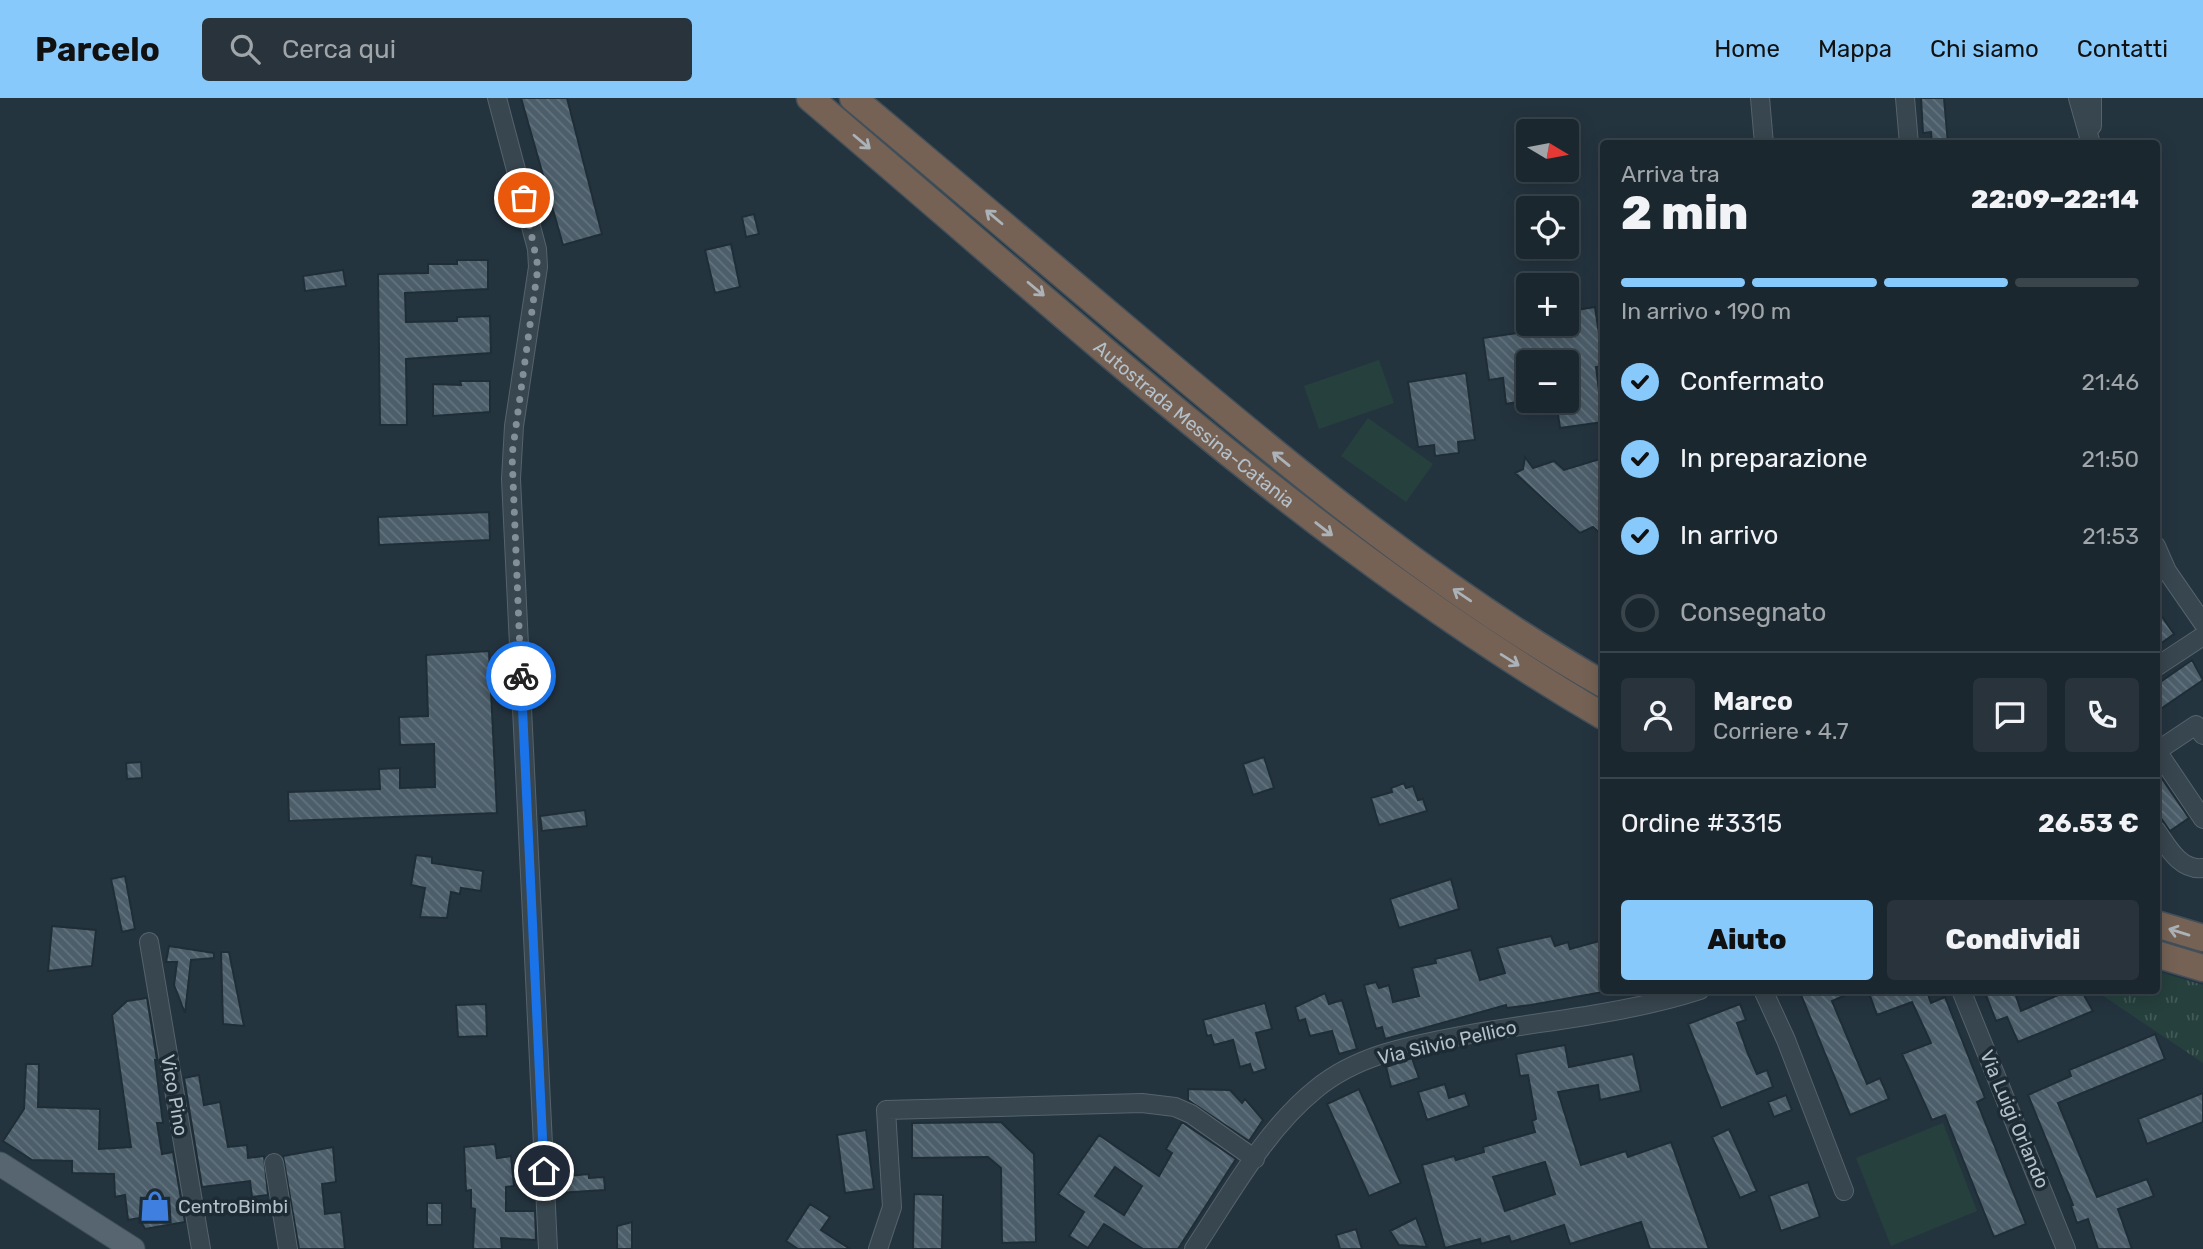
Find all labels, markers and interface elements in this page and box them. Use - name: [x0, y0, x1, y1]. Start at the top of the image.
- search box: [202, 18, 692, 81]
- text: Parcelo: [35, 30, 160, 69]
- icon: search: [226, 30, 264, 68]
- text: Cerca qui: [282, 34, 396, 65]
- text: Home: [1714, 35, 1780, 63]
- text: Mappa: [1818, 35, 1892, 63]
- text: Chi siamo: [1930, 35, 2039, 63]
- text: Contatti: [2077, 35, 2168, 63]
- north arrow: [1516, 119, 1578, 182]
- map controls: [1516, 119, 1579, 413]
- one-way arrow: [853, 134, 871, 150]
- text: Arriva tra: [1621, 160, 1720, 188]
- pin: [494, 168, 554, 228]
- icon: bag: [505, 179, 543, 217]
- text: 22:09–22:14: [1971, 184, 2139, 215]
- text: 2 min: [1621, 186, 1748, 241]
- button: locate: [1516, 196, 1579, 259]
- one-way arrow: [986, 209, 1004, 225]
- button: +: [1516, 273, 1579, 336]
- one-way arrow: [1027, 281, 1045, 297]
- text: In arrivo · 190 m: [1621, 297, 1791, 325]
- street label: Autostrada Messina-Catania: [1089, 336, 1299, 513]
- button: −: [1516, 350, 1579, 413]
- icon: check: [1621, 363, 1659, 401]
- text: Confermato: [1680, 366, 1824, 397]
- text: 21:46: [2082, 368, 2139, 396]
- icon: check: [1621, 440, 1659, 478]
- text: In preparazione: [1680, 443, 1868, 474]
- text: 21:50: [2082, 445, 2139, 473]
- one-way arrow: [1272, 451, 1290, 466]
- icon: check: [1621, 517, 1659, 555]
- text: In arrivo: [1680, 520, 1778, 551]
- one-way arrow: [1314, 521, 1332, 536]
- text: 21:53: [2082, 522, 2139, 550]
- one-way arrow: [1453, 588, 1472, 602]
- text: Consegnato: [1680, 597, 1826, 628]
- courier: [486, 641, 556, 711]
- one-way arrow: [1499, 653, 1519, 667]
- icon: bike: [502, 657, 540, 695]
- button: person: [1621, 678, 1695, 752]
- button: chat: [1973, 678, 2047, 752]
- button: phone: [2065, 678, 2139, 752]
- text: Marco: [1713, 686, 1793, 717]
- text: Corriere · 4.7: [1713, 717, 1849, 745]
- text: Ordine #3315: [1621, 808, 1782, 839]
- text: 26.53 €: [2038, 808, 2139, 839]
- button: Aiuto: [1621, 900, 1873, 980]
- button: Condividi: [1887, 900, 2139, 980]
- one-way arrow: [2169, 924, 2191, 937]
- street label: Via Silvio Pellico: [1375, 1015, 1519, 1070]
- street label: Via Luigi Orlando: [1975, 1047, 2054, 1192]
- street label: Vico Pino: [156, 1053, 193, 1138]
- pin: [514, 1141, 574, 1201]
- icon: home: [525, 1152, 563, 1190]
- shop icon: CentroBimbi: [138, 1189, 172, 1223]
- place label: CentroBimbi: [178, 1195, 288, 1218]

